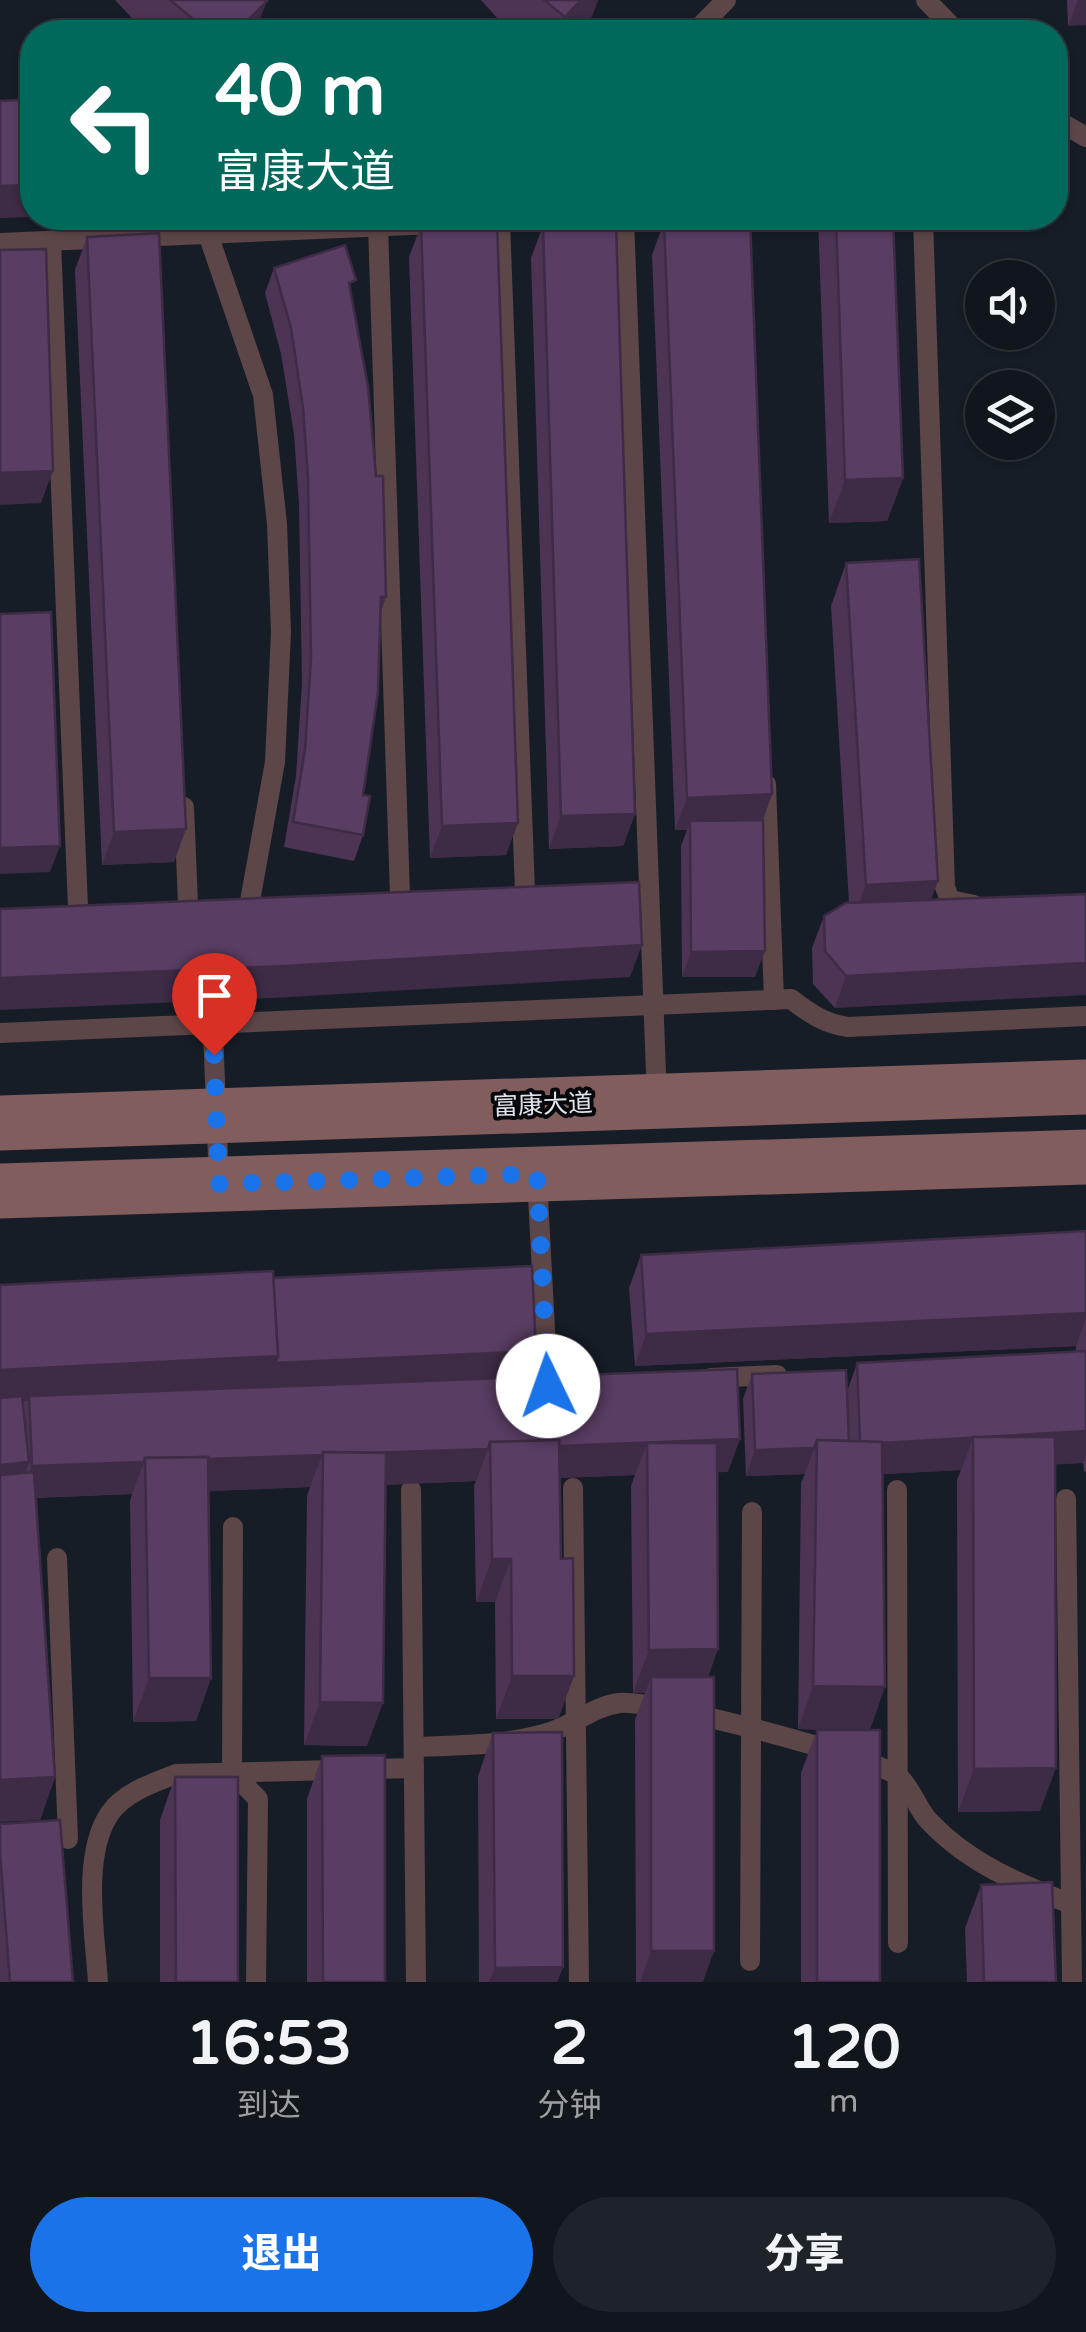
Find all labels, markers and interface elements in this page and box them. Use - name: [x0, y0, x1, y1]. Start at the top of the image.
- text: 40 m: [215, 50, 385, 134]
- icon: left: [50, 60, 180, 190]
- text: 富康大道: [215, 146, 395, 200]
- map controls: [965, 260, 1055, 460]
- button: sound: [965, 260, 1055, 350]
- button: layers: [965, 370, 1055, 460]
- pin: [172, 953, 257, 1056]
- icon: arrive: [187, 968, 242, 1023]
- street label: 富康大道: [492, 1088, 594, 1122]
- position arrow: [496, 1334, 600, 1438]
- text: 16:53: [186, 2008, 352, 2080]
- text: 2: [551, 2008, 588, 2080]
- text: 120: [787, 2012, 900, 2084]
- text: m: [829, 2083, 858, 2121]
- text: 到达: [237, 2087, 301, 2125]
- text: 分钟: [538, 2087, 602, 2125]
- button: 退出: [30, 2197, 533, 2312]
- button: 分享: [553, 2197, 1056, 2312]

